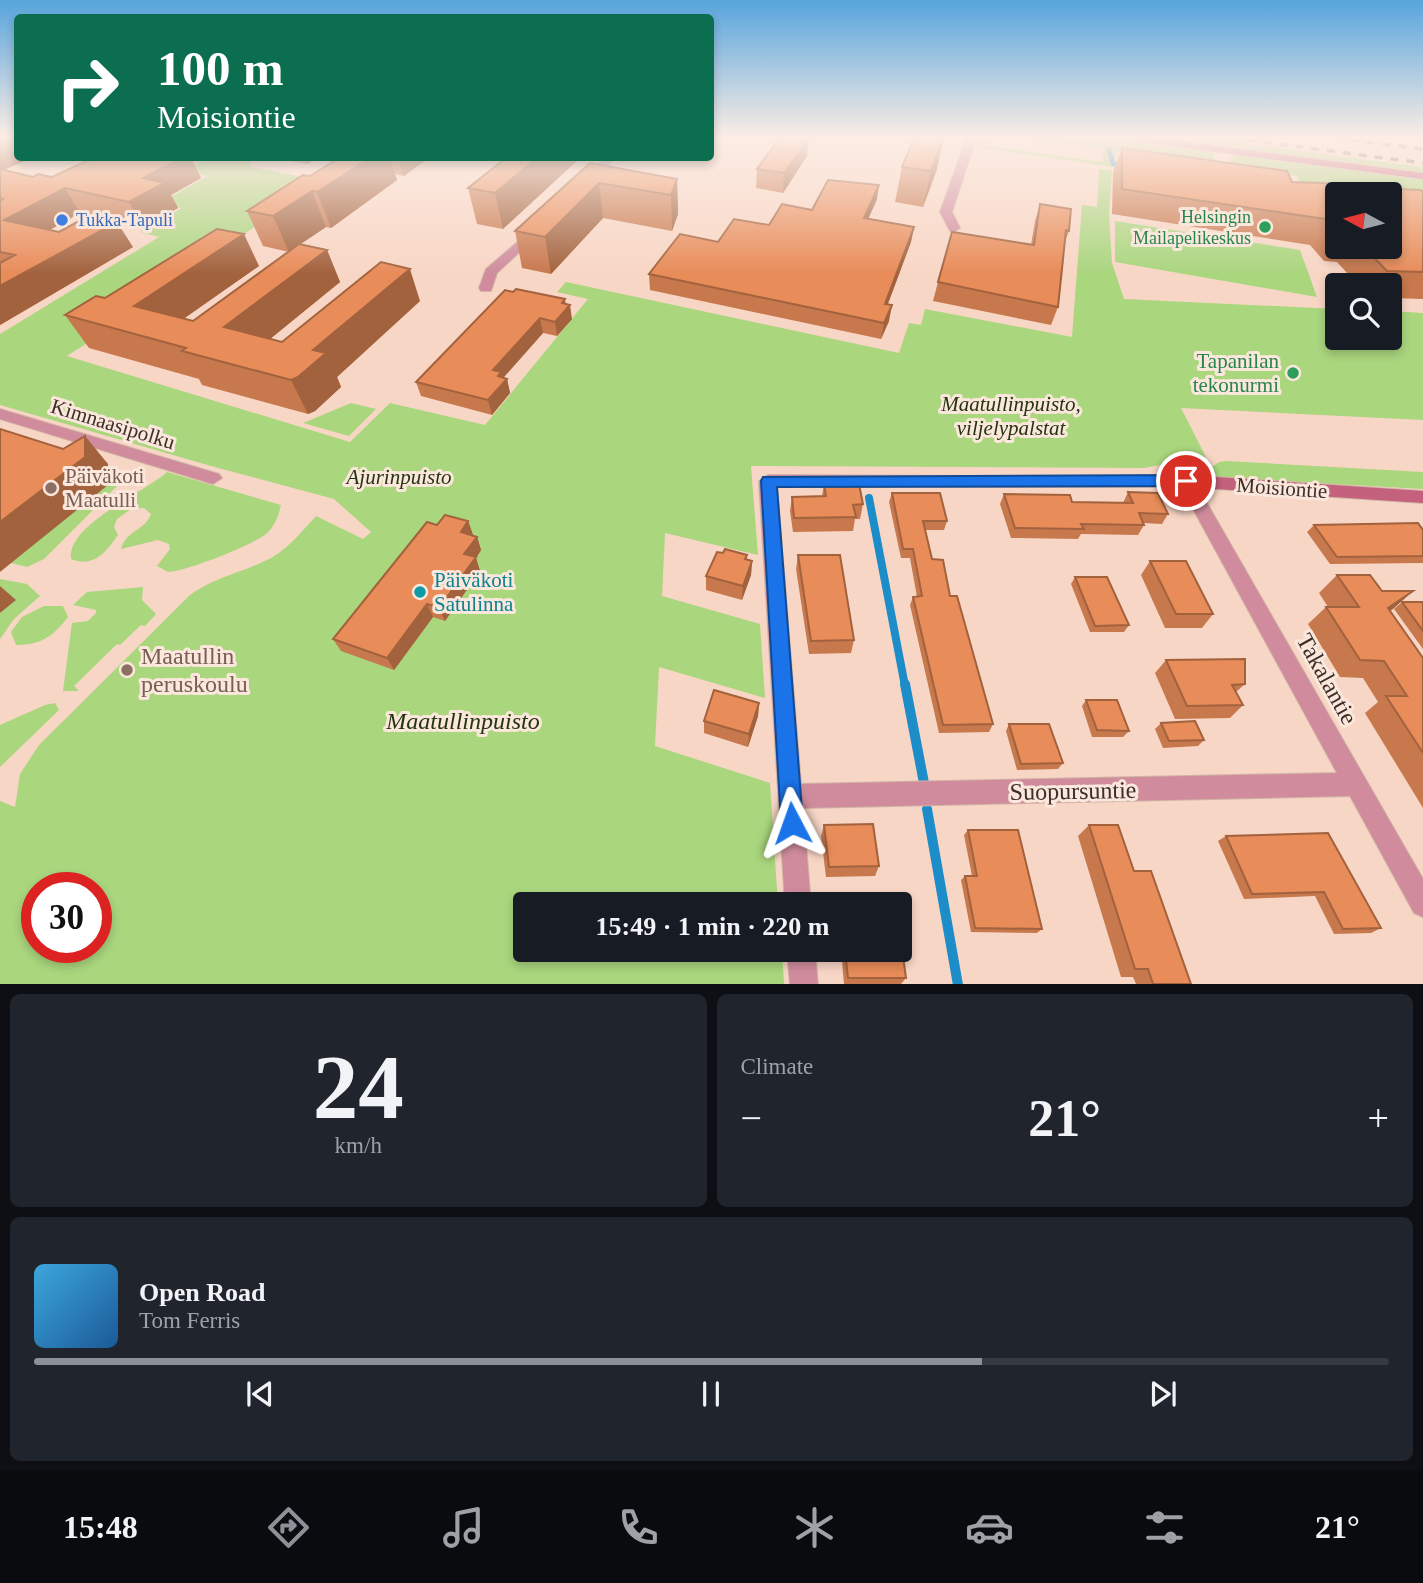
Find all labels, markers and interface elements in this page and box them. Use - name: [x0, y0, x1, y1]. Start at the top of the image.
- text: 100 m: [157, 41, 284, 96]
- icon: right: [42, 42, 133, 133]
- text: Moisiontie: [157, 99, 296, 135]
- north arrow: [1325, 182, 1402, 259]
- map controls: [1325, 182, 1402, 350]
- place label: Helsingin Mailapelikeskus: [1133, 207, 1251, 248]
- place label: Tukka-Tapuli: [76, 210, 173, 230]
- marker: Tukka-Tapuli: [54, 212, 70, 228]
- marker: Helsingin Mailapelikeskus: [1257, 219, 1273, 235]
- button: search: [1325, 273, 1402, 350]
- place label: Tapanilan tekonurmi: [1193, 349, 1279, 397]
- marker: Tapanilan tekonurmi: [1285, 365, 1301, 381]
- park label: Maatullinpuisto, viljelypalstat: [940, 392, 1081, 440]
- street label: Kimnaasipolku: [48, 394, 178, 454]
- pin: [1156, 451, 1216, 511]
- icon: arrive: [1167, 462, 1205, 500]
- place label: Päiväkoti Maatulli: [65, 464, 144, 512]
- park label: Ajurinpuisto: [344, 465, 452, 489]
- street label: Moisiontie: [1236, 473, 1328, 503]
- marker: Päiväkoti Maatulli: [43, 480, 59, 496]
- place label: Päiväkoti Satulinna: [434, 568, 514, 616]
- marker: Päiväkoti Satulinna: [412, 584, 428, 600]
- street label: Takalantie: [1291, 629, 1363, 729]
- place label: Maatullin peruskoulu: [141, 643, 248, 697]
- marker: Maatullin peruskoulu: [119, 662, 135, 678]
- park label: Maatullinpuisto: [385, 708, 540, 734]
- street label: Suopursuntie: [1009, 777, 1137, 805]
- position arrow: [755, 786, 829, 860]
- speed limit sign: 30: [21, 872, 112, 963]
- text: 15:49 · 1 min · 220 m: [596, 912, 830, 941]
- text: 24: [313, 1037, 404, 1138]
- text: Climate: [741, 1054, 813, 1079]
- text: 21°: [1028, 1090, 1101, 1147]
- text: −: [741, 1097, 762, 1139]
- text: +: [1368, 1097, 1389, 1139]
- text: km/h: [335, 1133, 382, 1158]
- text: Open Road: [139, 1278, 265, 1307]
- text: Tom Ferris: [139, 1308, 240, 1333]
- icon: previous: [241, 1375, 279, 1413]
- icon: pause: [692, 1375, 730, 1413]
- icon: next: [1144, 1375, 1182, 1413]
- icon: directions: [264, 1503, 313, 1552]
- icon: music: [439, 1503, 488, 1552]
- icon: phone: [614, 1503, 663, 1552]
- icon: climate: [790, 1503, 839, 1552]
- icon: car: [965, 1503, 1014, 1552]
- icon: filters: [1140, 1503, 1189, 1552]
- text: 15:48: [63, 1509, 138, 1545]
- text: 21°: [1315, 1509, 1360, 1545]

